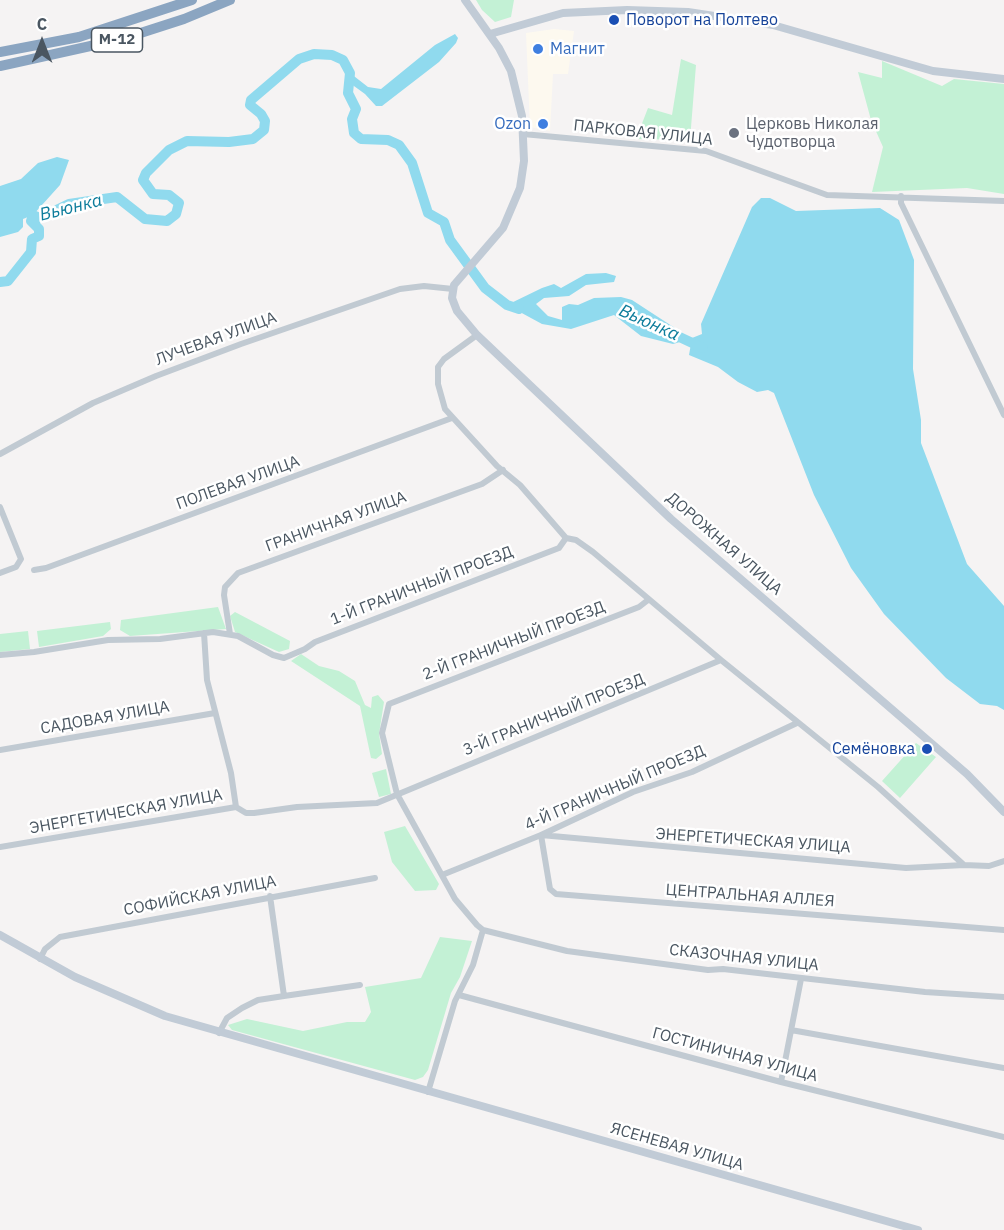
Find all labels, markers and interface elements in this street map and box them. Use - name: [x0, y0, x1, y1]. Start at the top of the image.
- place label: Поворот на Полтево: [626, 10, 778, 30]
- north arrow: [12, 12, 72, 72]
- marker: Поворот на Полтево: [607, 13, 621, 27]
- text: С: [37, 14, 47, 34]
- road number: М-12: [92, 28, 142, 52]
- place label: Магнит: [550, 39, 605, 59]
- marker: Магнит: [531, 42, 545, 56]
- place label: Ozon: [494, 114, 531, 134]
- place label: Церковь Николая Чудотворца: [746, 114, 878, 152]
- street label: ПАРКОВАЯ УЛИЦА: [572, 116, 714, 150]
- marker: Ozon: [536, 117, 550, 131]
- marker: Церковь Николая Чудотворца: [727, 126, 741, 140]
- water label: Вьюнка: [37, 190, 105, 226]
- water label: Вьюнка: [615, 300, 683, 346]
- street label: ЛУЧЕВАЯ УЛИЦА: [153, 308, 279, 370]
- street label: ПОЛЕВАЯ УЛИЦА: [174, 452, 302, 514]
- street label: ГРАНИЧНАЯ УЛИЦА: [263, 488, 409, 556]
- street label: ДОРОЖНАЯ УЛИЦА: [662, 488, 786, 600]
- street label: 1-Й ГРАНИЧНЫЙ ПРОЕЗД: [328, 542, 516, 630]
- street label: 2-Й ГРАНИЧНЫЙ ПРОЕЗД: [420, 597, 608, 685]
- street label: 3-Й ГРАНИЧНЫЙ ПРОЕЗД: [460, 670, 648, 760]
- street label: САДОВАЯ УЛИЦА: [39, 697, 171, 739]
- place label: Семёновка: [832, 739, 915, 759]
- street label: 4-Й ГРАНИЧНЫЙ ПРОЕЗД: [522, 741, 708, 835]
- marker: Семёновка: [920, 742, 934, 756]
- street label: ЭНЕРГЕТИЧЕСКАЯ УЛИЦА: [28, 786, 224, 838]
- street label: ЭНЕРГЕТИЧЕСКАЯ УЛИЦА: [655, 825, 851, 857]
- street label: СОФИЙСКАЯ УЛИЦА: [122, 872, 278, 920]
- street label: ЦЕНТРАЛЬНАЯ АЛЛЕЯ: [665, 881, 835, 911]
- street label: СКАЗОЧНАЯ УЛИЦА: [668, 941, 820, 975]
- street label: ГОСТИНИЧНАЯ УЛИЦА: [650, 1024, 820, 1086]
- street label: ЯСЕНЕВАЯ УЛИЦА: [608, 1119, 746, 1175]

